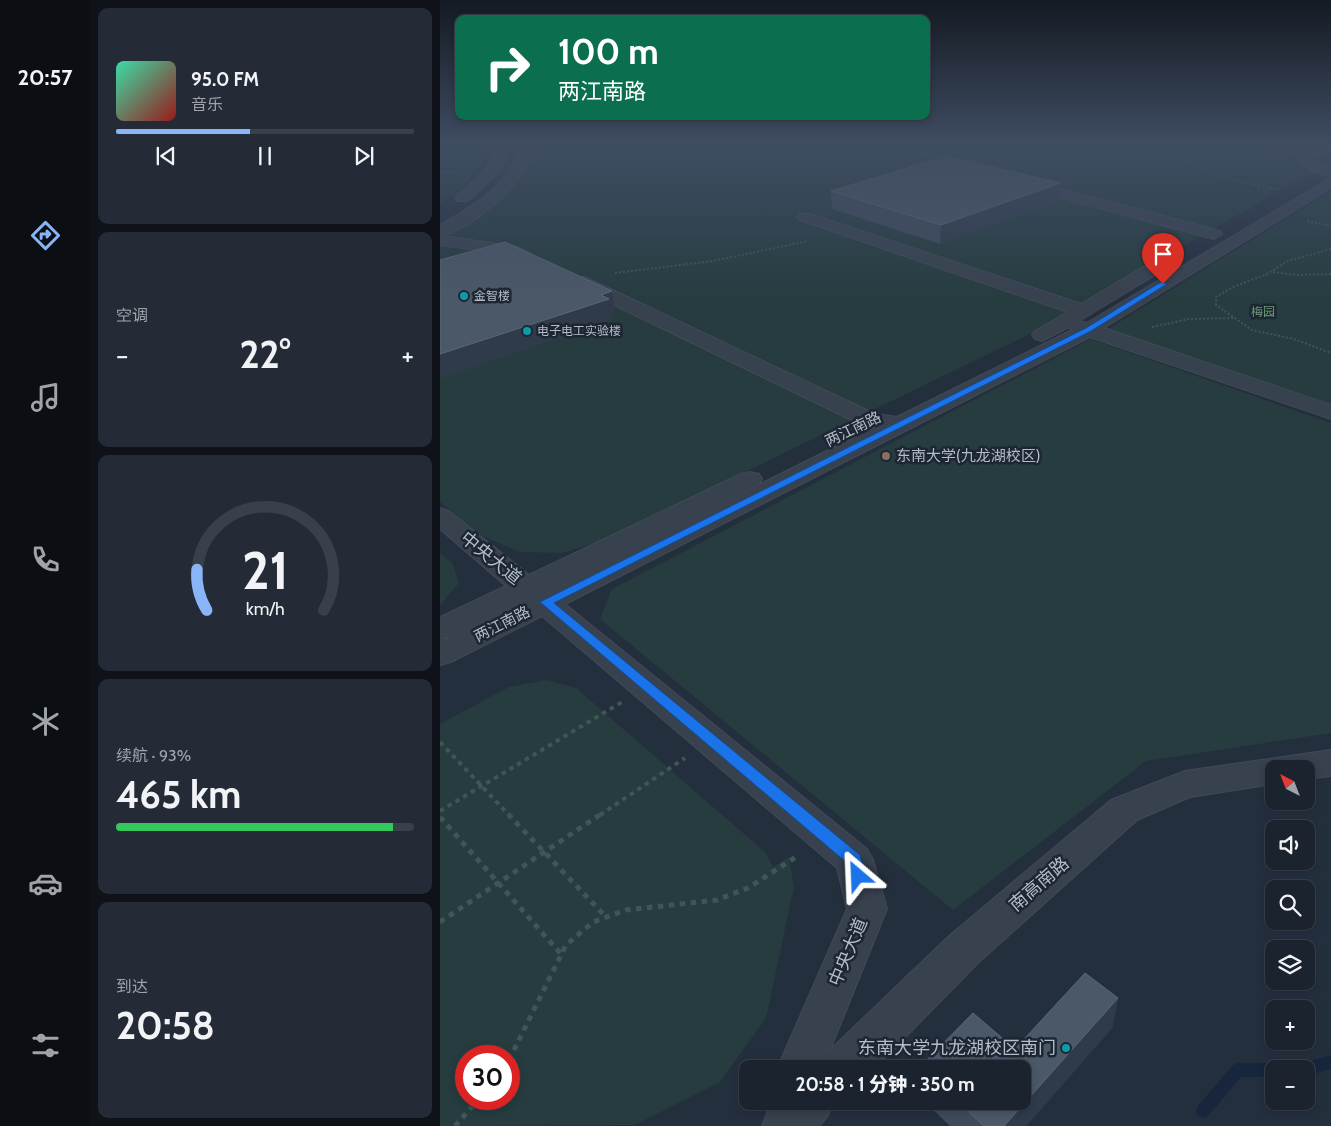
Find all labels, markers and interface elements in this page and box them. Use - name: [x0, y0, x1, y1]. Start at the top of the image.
- text: 100 m: [558, 30, 659, 73]
- icon: right: [475, 35, 540, 100]
- text: 20:57: [17, 64, 73, 91]
- text: 95.0 FM: [191, 68, 259, 91]
- text: 两江南路: [558, 78, 646, 105]
- text: 音乐: [191, 95, 223, 114]
- icon: previous: [152, 142, 180, 170]
- icon: pause: [251, 142, 279, 170]
- icon: next: [350, 142, 378, 170]
- icon: directions: [28, 218, 63, 253]
- pin: [1142, 233, 1184, 284]
- icon: arrive: [1149, 240, 1177, 268]
- place label: 金智楼: [474, 288, 510, 303]
- marker: 金智楼: [458, 290, 470, 302]
- park label: 梅园: [1251, 304, 1275, 319]
- text: 空调: [116, 306, 148, 325]
- place label: 电子电工实验楼: [537, 323, 621, 338]
- marker: 电子电工实验楼: [521, 325, 533, 337]
- text: 22°: [239, 331, 291, 378]
- text: −: [116, 338, 128, 372]
- text: +: [402, 338, 414, 372]
- icon: music: [28, 380, 63, 415]
- street label: 两江南路: [822, 408, 884, 450]
- place label: 东南大学(九龙湖校区): [896, 447, 1040, 465]
- marker: 东南大学(九龙湖校区): [880, 450, 892, 462]
- street label: 中央大道: [456, 527, 526, 589]
- text: 21: [242, 539, 288, 602]
- icon: phone: [28, 542, 63, 577]
- text: km/h: [245, 598, 285, 619]
- street label: 两江南路: [471, 602, 533, 646]
- icon: climate: [28, 704, 63, 739]
- text: 续航 · 93%: [116, 746, 191, 765]
- north arrow: [1265, 760, 1315, 810]
- map controls: [1265, 760, 1315, 1110]
- text: 465 km: [116, 771, 241, 818]
- button: sound: [1265, 820, 1315, 870]
- position arrow: [831, 849, 883, 901]
- street label: 南高南路: [1005, 852, 1073, 916]
- icon: car: [28, 866, 63, 901]
- button: search: [1265, 880, 1315, 930]
- street label: 中央大道: [824, 915, 872, 989]
- button: layers: [1265, 940, 1315, 990]
- text: 到达: [116, 977, 148, 996]
- button: +: [1265, 1000, 1315, 1050]
- text: 20:58: [116, 1002, 215, 1049]
- icon: filters: [28, 1028, 63, 1063]
- place label: 东南大学九龙湖校区南门: [858, 1037, 1056, 1059]
- marker: 东南大学九龙湖校区南门: [1060, 1042, 1072, 1054]
- speed limit sign: 30: [455, 1045, 520, 1110]
- button: −: [1265, 1060, 1315, 1110]
- text: 20:58 · 1 分钟 · 350 m: [795, 1073, 975, 1096]

